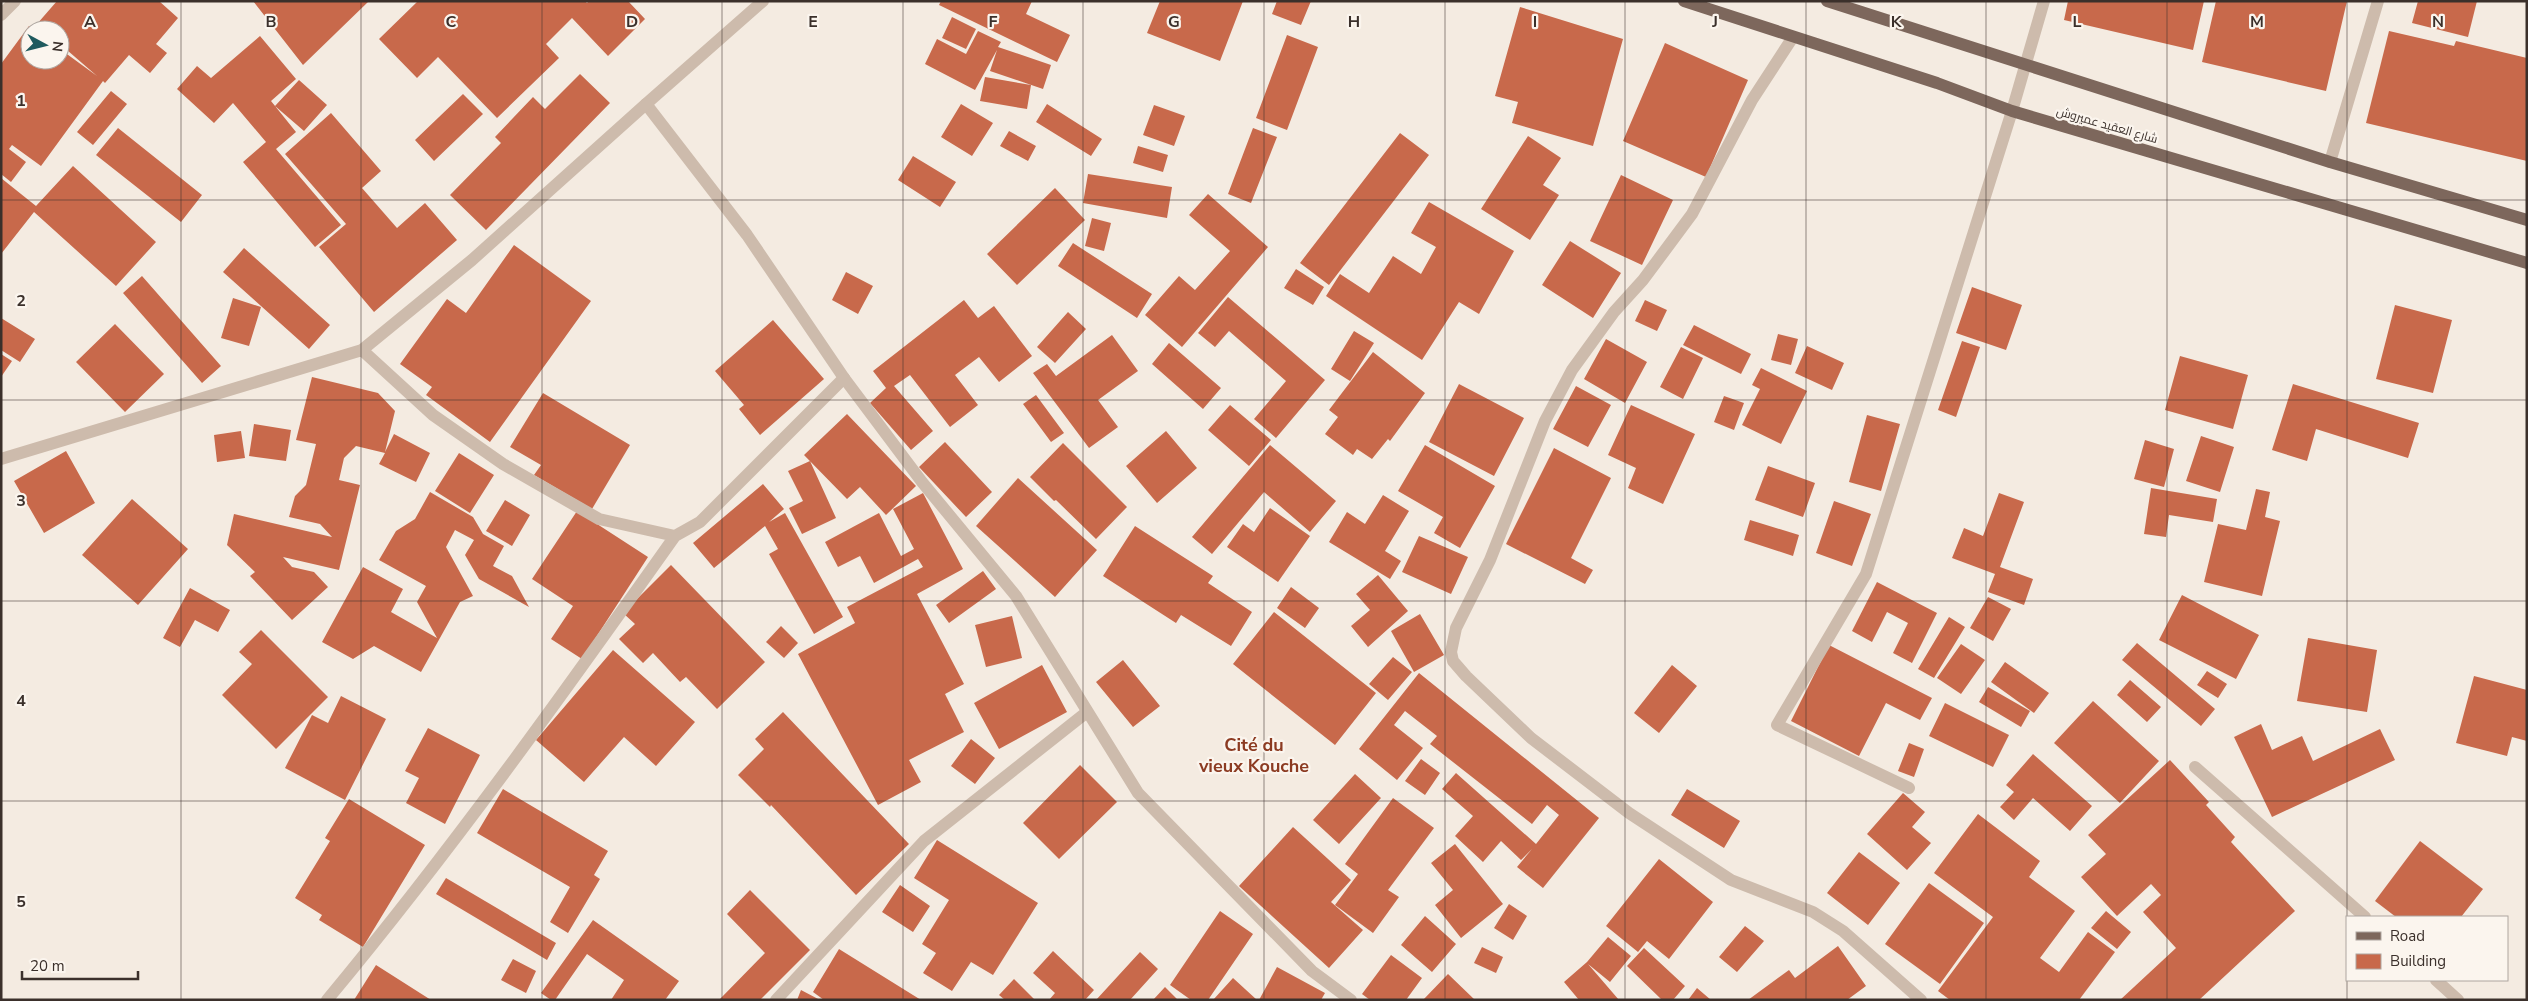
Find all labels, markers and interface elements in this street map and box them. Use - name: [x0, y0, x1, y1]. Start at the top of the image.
- text: A: [84, 11, 96, 33]
- text: B: [265, 11, 277, 33]
- text: C: [446, 11, 457, 33]
- text: D: [626, 11, 638, 33]
- text: E: [808, 11, 818, 33]
- text: F: [989, 11, 998, 33]
- text: G: [1168, 11, 1180, 33]
- text: H: [1348, 11, 1360, 33]
- text: I: [1533, 11, 1537, 33]
- text: J: [1711, 11, 1718, 33]
- text: K: [1891, 11, 1903, 33]
- text: L: [2073, 11, 2082, 33]
- text: M: [2250, 11, 2264, 33]
- text: N: [2432, 11, 2444, 33]
- north arrow: [20, 20, 70, 70]
- text: N: [47, 40, 67, 53]
- text: 1: [16, 90, 26, 112]
- street label: شارع العقيد عميروش: [2055, 103, 2160, 147]
- text: 2: [16, 290, 26, 312]
- text: 3: [16, 490, 26, 512]
- text: 4: [16, 690, 26, 712]
- district label: Cité du vieux Kouche: [1198, 733, 1309, 778]
- text: 5: [16, 891, 26, 913]
- legend: [2346, 916, 2508, 981]
- text: Road: [2390, 926, 2425, 946]
- scale bar: [22, 948, 139, 980]
- text: Building: [2390, 951, 2446, 971]
- text: 20 m: [30, 956, 65, 976]

